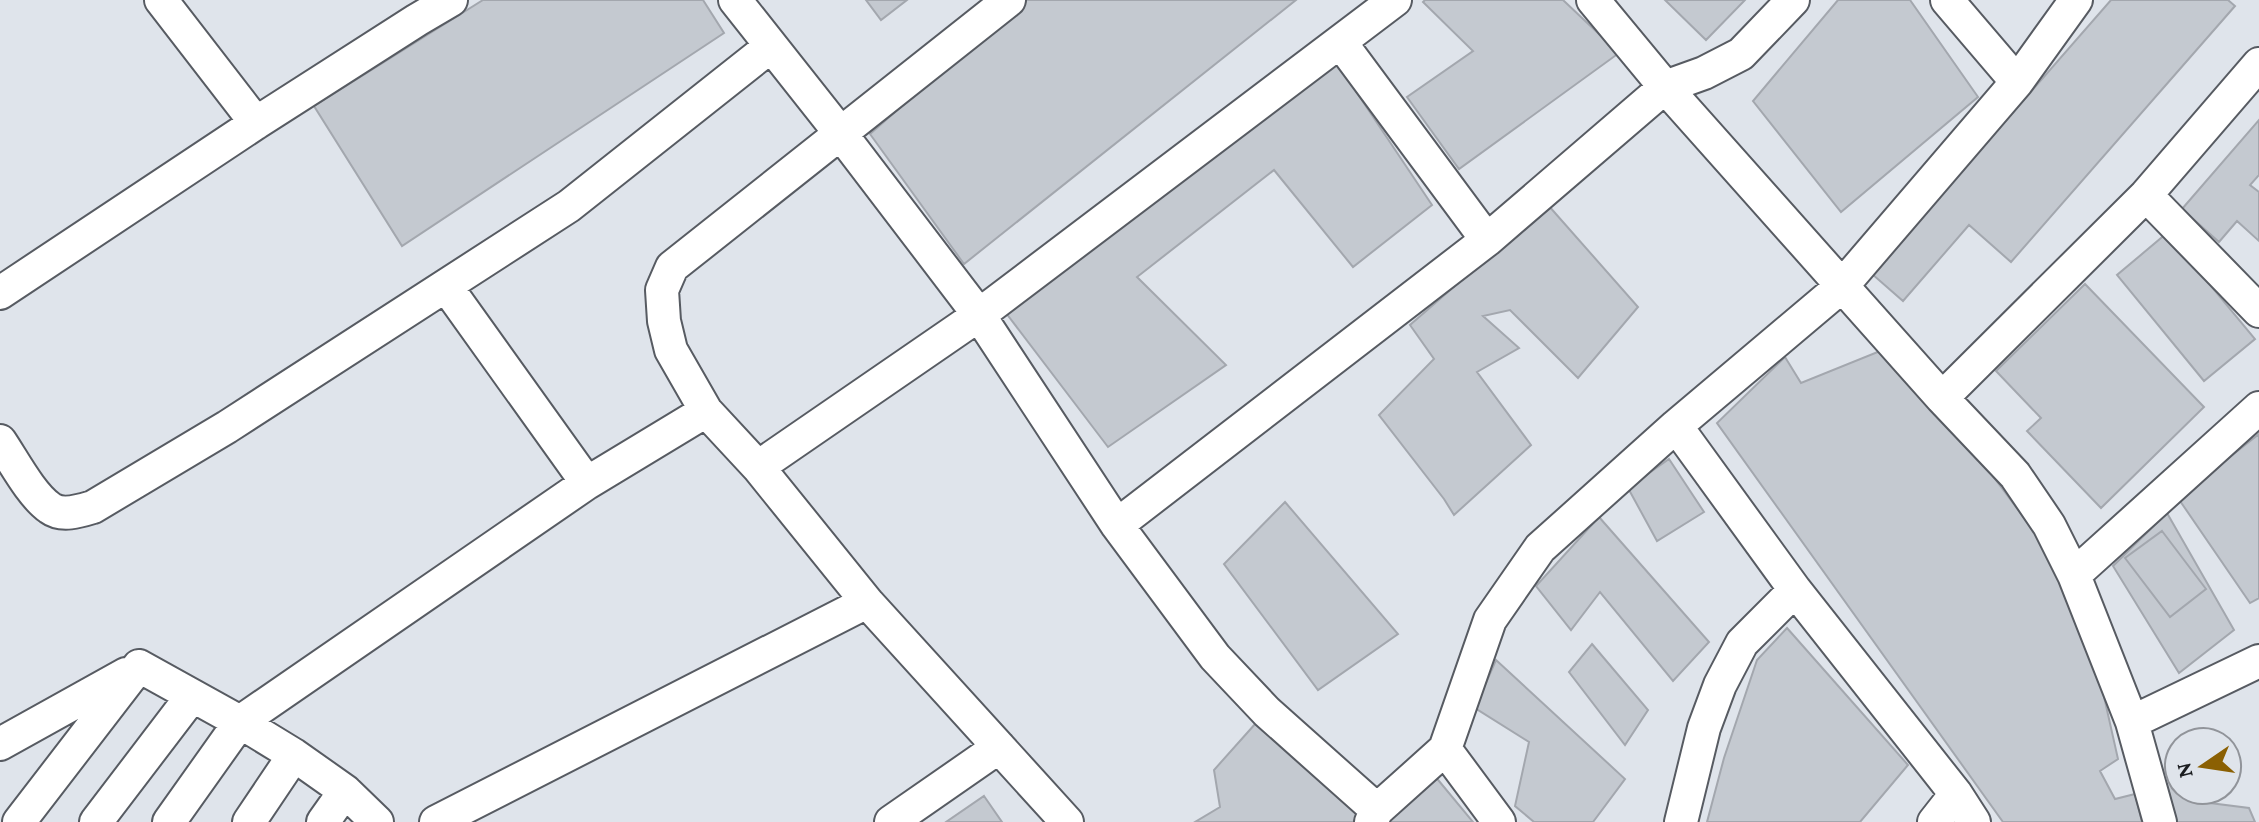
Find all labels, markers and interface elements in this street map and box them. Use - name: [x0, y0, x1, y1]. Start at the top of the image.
- north arrow: [2163, 726, 2243, 806]
- text: N: [2170, 760, 2198, 781]

